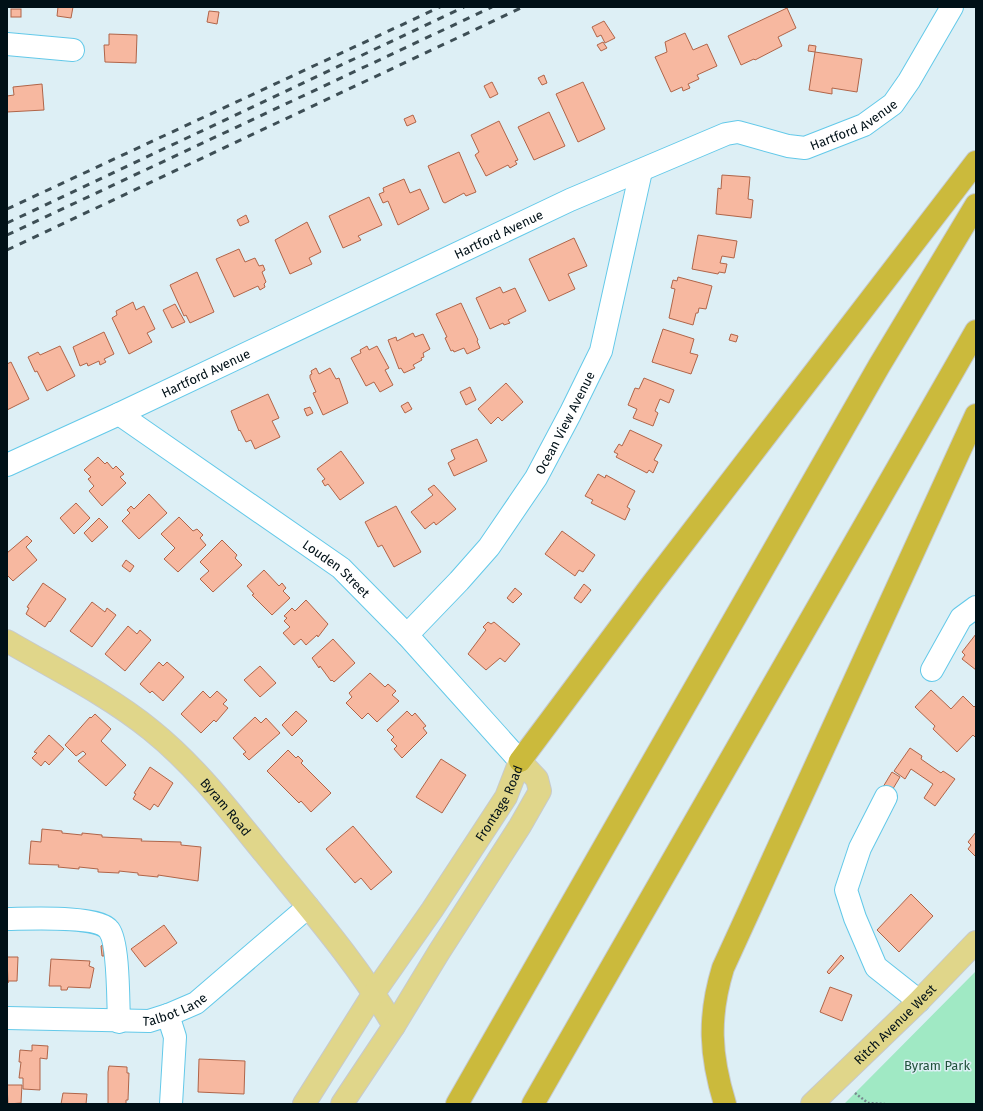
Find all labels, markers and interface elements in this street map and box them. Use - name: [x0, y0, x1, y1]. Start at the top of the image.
- street label: Hartford Avenue: [808, 96, 900, 153]
- street label: Hartford Avenue: [452, 207, 545, 262]
- street label: Hartford Avenue: [159, 346, 253, 401]
- street label: Ocean View Avenue: [532, 369, 598, 477]
- street label: Louden Street: [300, 537, 373, 601]
- street label: Frontage Road: [472, 763, 526, 844]
- street label: Byram Road: [197, 775, 254, 839]
- street label: Ritch Avenue West: [851, 981, 939, 1068]
- street label: Talbot Lane: [143, 990, 210, 1029]
- park label: Byram Park: [904, 1058, 970, 1073]

